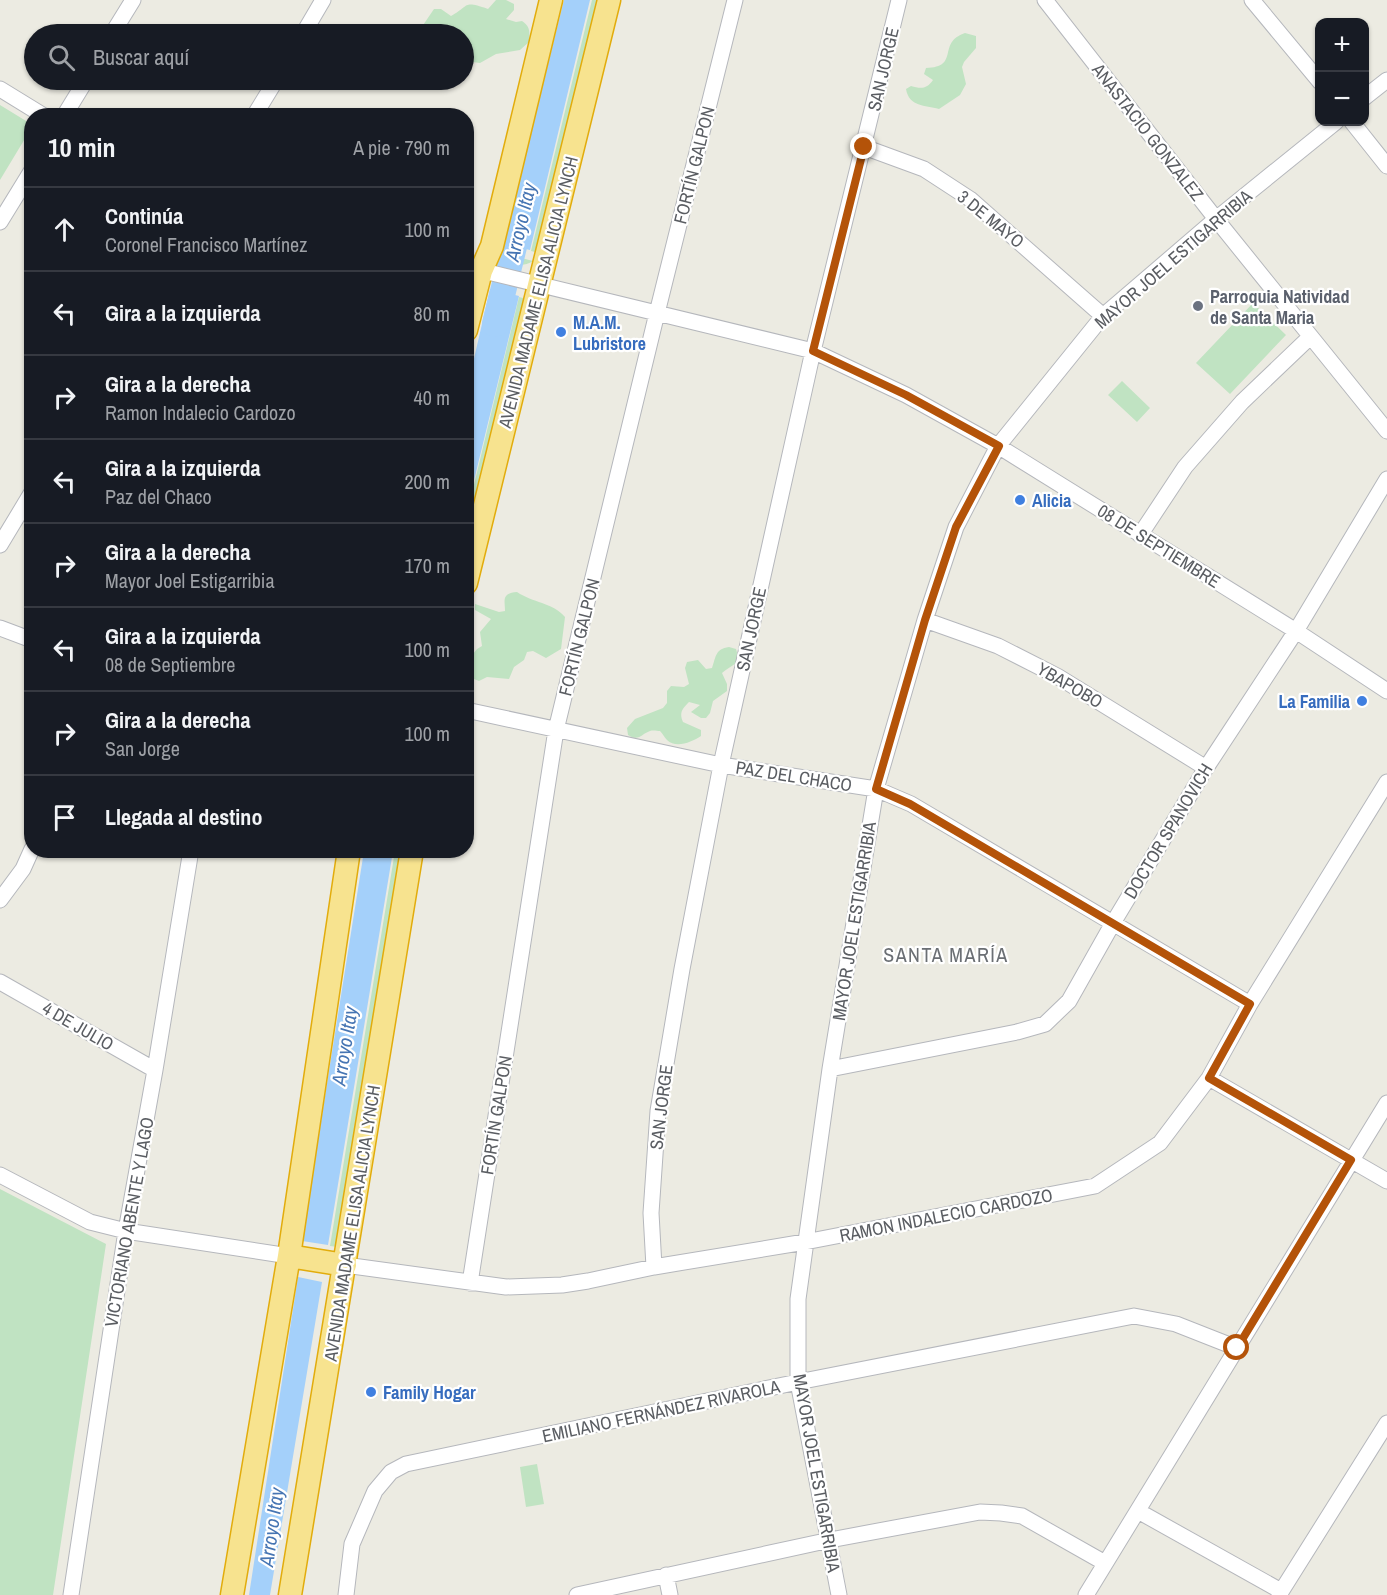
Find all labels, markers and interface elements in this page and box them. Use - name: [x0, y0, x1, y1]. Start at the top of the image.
- map controls: [1315, 18, 1369, 126]
- button: +: [1315, 18, 1369, 72]
- search box: [24, 24, 474, 90]
- street label: SAN JORGE: [861, 25, 905, 113]
- icon: search: [45, 41, 78, 74]
- text: Buscar aquí: [93, 42, 189, 72]
- street label: ANASTACIO GONZALEZ: [1086, 57, 1210, 206]
- button: −: [1315, 72, 1369, 126]
- street label: FORTÍN GALPON: [667, 104, 721, 226]
- text: 10 min: [48, 130, 116, 165]
- route end: [850, 133, 876, 159]
- text: A pie · 790 m: [353, 134, 450, 161]
- street label: AVENIDA MADAME ELISA ALICIA LYNCH: [492, 154, 584, 431]
- water label: Arroyo Itay: [498, 180, 542, 265]
- street label: 3 DE MAYO: [952, 184, 1030, 254]
- street label: MAYOR JOEL ESTIGARRIBIA: [1089, 184, 1257, 334]
- text: Continúa: [105, 201, 183, 231]
- icon: ahead: [48, 213, 81, 246]
- text: 100 m: [404, 216, 450, 243]
- text: Coronel Francisco Martínez: [105, 231, 307, 258]
- place label: Parroquia Natividad de Santa Maria: [1210, 284, 1349, 330]
- icon: left: [48, 297, 81, 330]
- text: Gira a la izquierda: [105, 298, 260, 328]
- marker: Parroquia Natividad de Santa Maria: [1191, 299, 1205, 313]
- text: 80 m: [414, 300, 450, 327]
- place label: M.A.M. Lubristore: [573, 310, 646, 356]
- marker: M.A.M. Lubristore: [554, 325, 568, 339]
- text: Gira a la derecha: [105, 369, 250, 399]
- icon: right: [48, 381, 81, 414]
- text: 40 m: [414, 384, 450, 411]
- text: Ramon Indalecio Cardozo: [105, 399, 296, 426]
- text: Gira a la izquierda: [105, 453, 260, 483]
- icon: left: [48, 465, 81, 498]
- text: 200 m: [404, 468, 450, 495]
- text: Paz del Chaco: [105, 483, 212, 510]
- place label: Alicia: [1032, 488, 1072, 513]
- marker: Alicia: [1013, 493, 1027, 507]
- street label: 08 DE SEPTIEMBRE: [1093, 498, 1225, 594]
- text: Gira a la derecha: [105, 537, 250, 567]
- icon: right: [48, 549, 81, 582]
- text: 170 m: [404, 552, 450, 579]
- text: Mayor Joel Estigarribia: [105, 567, 275, 594]
- street label: FORTÍN GALPON: [552, 576, 606, 698]
- street label: SAN JORGE: [730, 585, 772, 673]
- text: Gira a la izquierda: [105, 621, 260, 651]
- icon: left: [48, 633, 81, 666]
- text: 100 m: [404, 636, 450, 663]
- text: 08 de Septiembre: [105, 651, 235, 678]
- street label: YBAPOBO: [1032, 656, 1108, 714]
- place label: La Familia: [1279, 689, 1351, 714]
- marker: La Familia: [1355, 694, 1369, 708]
- text: Gira a la derecha: [105, 705, 250, 735]
- icon: right: [48, 717, 81, 750]
- text: 100 m: [404, 720, 450, 747]
- text: San Jorge: [105, 735, 180, 762]
- street label: PAZ DEL CHACO: [734, 754, 854, 798]
- street label: DOCTOR SPANOVICH: [1118, 759, 1218, 903]
- icon: arrive: [48, 801, 81, 834]
- text: Llegada al destino: [105, 802, 262, 832]
- street label: MAYOR JOEL ESTIGARRIBIA: [826, 820, 882, 1022]
- district label: SANTA MARÍA: [883, 941, 1009, 968]
- street label: 4 DE JULIO: [38, 995, 118, 1057]
- water label: Arroyo Itay: [324, 1004, 364, 1088]
- street label: FORTÍN GALPON: [474, 1054, 518, 1176]
- street label: SAN JORGE: [643, 1063, 679, 1151]
- street label: AVENIDA MADAME ELISA ALICIA LYNCH: [318, 1083, 386, 1364]
- street label: VICTORIANO ABENTE Y LAGO: [98, 1115, 160, 1329]
- street label: RAMON INDALECIO CARDOZO: [837, 1182, 1055, 1248]
- route start: [1223, 1334, 1249, 1360]
- street label: MAYOR JOEL ESTIGARRIBIA: [787, 1372, 847, 1574]
- street label: EMILIANO FERNÁNDEZ RIVAROLA: [540, 1374, 782, 1448]
- place label: Family Hogar: [383, 1380, 476, 1405]
- marker: Family Hogar: [364, 1385, 378, 1399]
- water label: Arroyo Itay: [252, 1485, 290, 1569]

